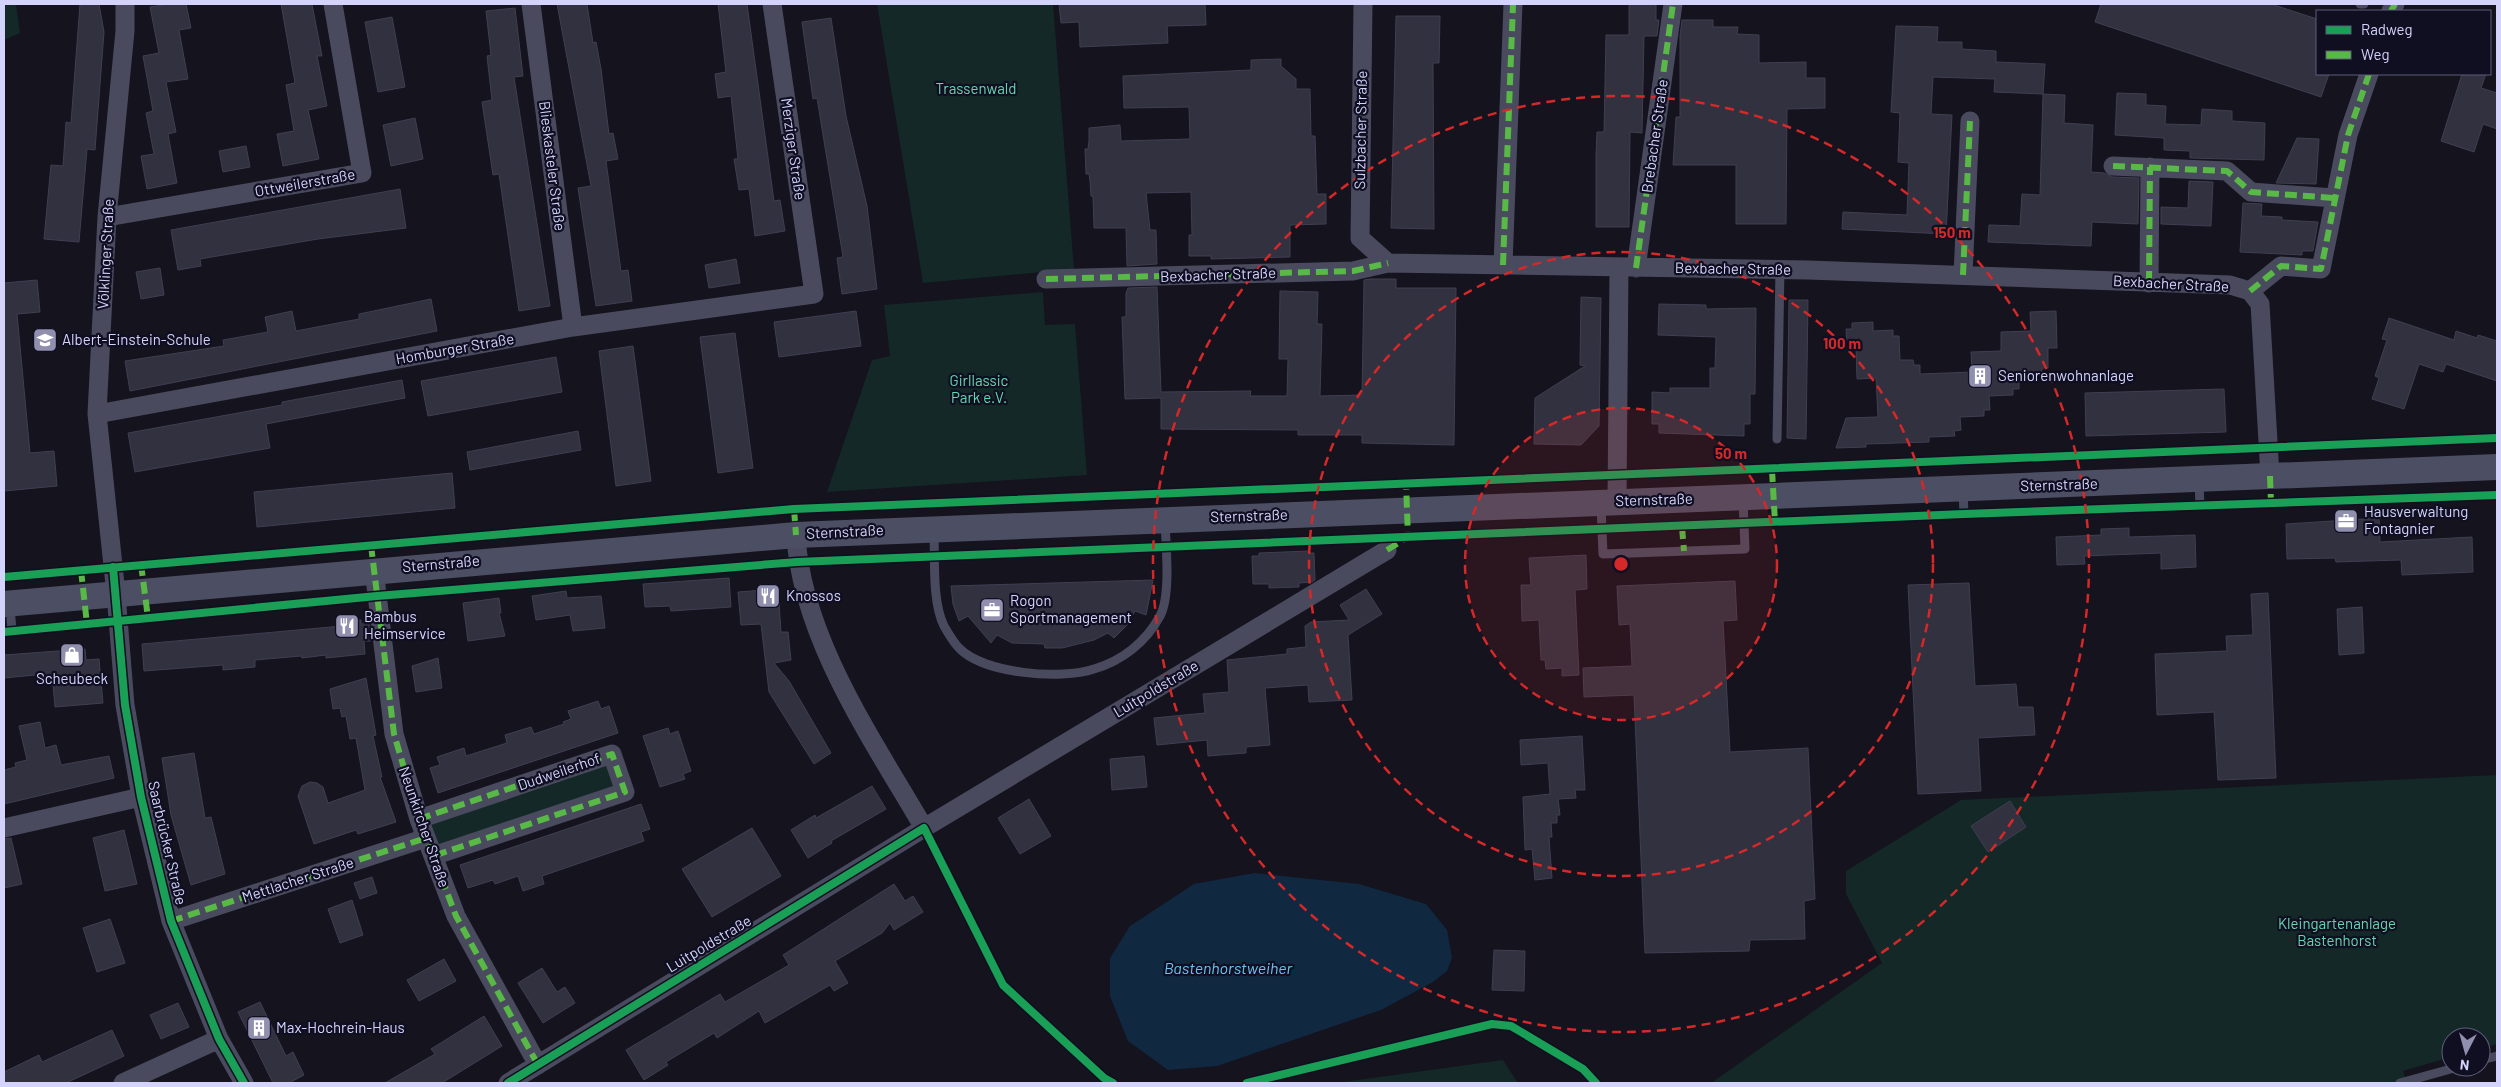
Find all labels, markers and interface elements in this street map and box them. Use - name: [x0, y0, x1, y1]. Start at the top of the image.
- legend: [2316, 10, 2491, 75]
- text: Radweg: [2361, 20, 2413, 38]
- text: Weg: [2361, 45, 2389, 63]
- street label: Sulzbacher Straße: [1350, 70, 1370, 189]
- street label: Brebacher Straße: [1637, 78, 1671, 194]
- park label: Trassenwald: [936, 79, 1016, 97]
- street label: Merziger Straße: [778, 97, 810, 201]
- street label: Blieskasteler Straße: [536, 100, 570, 232]
- street label: Ottweilerstraße: [253, 164, 356, 200]
- street label: Völklinger Straße: [93, 198, 117, 310]
- text: 150 m: [1933, 223, 1971, 241]
- street label: Bexbacher Straße: [1675, 258, 1791, 278]
- street label: Bexbacher Straße: [1160, 263, 1276, 285]
- street label: Bexbacher Straße: [2113, 271, 2229, 295]
- school or university icon: Albert-Einstein-Schule: [32, 327, 58, 353]
- street label: Homburger Straße: [394, 329, 515, 367]
- place label: Albert-Einstein-Schule: [62, 330, 211, 348]
- text: 100 m: [1823, 334, 1861, 352]
- building icon: Seniorenwohnanlage: [1967, 363, 1993, 389]
- place label: Seniorenwohnanlage: [1998, 366, 2134, 384]
- park label: Girllassic Park e.V.: [950, 371, 1009, 406]
- text: 50 m: [1715, 444, 1747, 462]
- street label: Sternstraße: [2020, 474, 2098, 494]
- street label: Sternstraße: [1615, 489, 1693, 509]
- place label: Hausverwaltung Fontagnier: [2364, 502, 2468, 537]
- street label: Sternstraße: [1210, 505, 1288, 525]
- office icon: Hausverwaltung Fontagnier: [2333, 508, 2359, 534]
- street label: Sternstraße: [806, 520, 884, 542]
- street label: Sternstraße: [401, 551, 480, 575]
- centre of rings: [1612, 555, 1630, 573]
- restaurant icon: Knossos: [755, 583, 781, 609]
- place label: Knossos: [786, 586, 841, 604]
- place label: Rogon Sportmanagement: [1010, 591, 1132, 626]
- office icon: Rogon Sportmanagement: [979, 597, 1005, 623]
- place label: Bambus Heimservice: [364, 607, 446, 642]
- restaurant icon: Bambus Heimservice: [334, 613, 360, 639]
- shop icon: Scheubeck: [59, 642, 85, 668]
- street label: Luitpoldstraße: [1110, 656, 1201, 721]
- place label: Scheubeck: [36, 669, 108, 687]
- street label: Dudweilerhof: [515, 749, 602, 794]
- street label: Neunkircher Straße: [396, 764, 454, 890]
- street label: Saarbrücker Straße: [145, 779, 191, 906]
- street label: Mettlacher Straße: [239, 852, 356, 906]
- street label: Luitpoldstraße: [663, 911, 754, 976]
- park label: Kleingartenanlage Bastenhorst: [2278, 914, 2396, 949]
- water label: Bastenhorstweiher: [1164, 958, 1293, 977]
- building icon: Max-Hochrein-Haus: [246, 1015, 272, 1041]
- place label: Max-Hochrein-Haus: [276, 1018, 405, 1036]
- north arrow: [2441, 1027, 2491, 1077]
- text: N: [2459, 1056, 2470, 1074]

